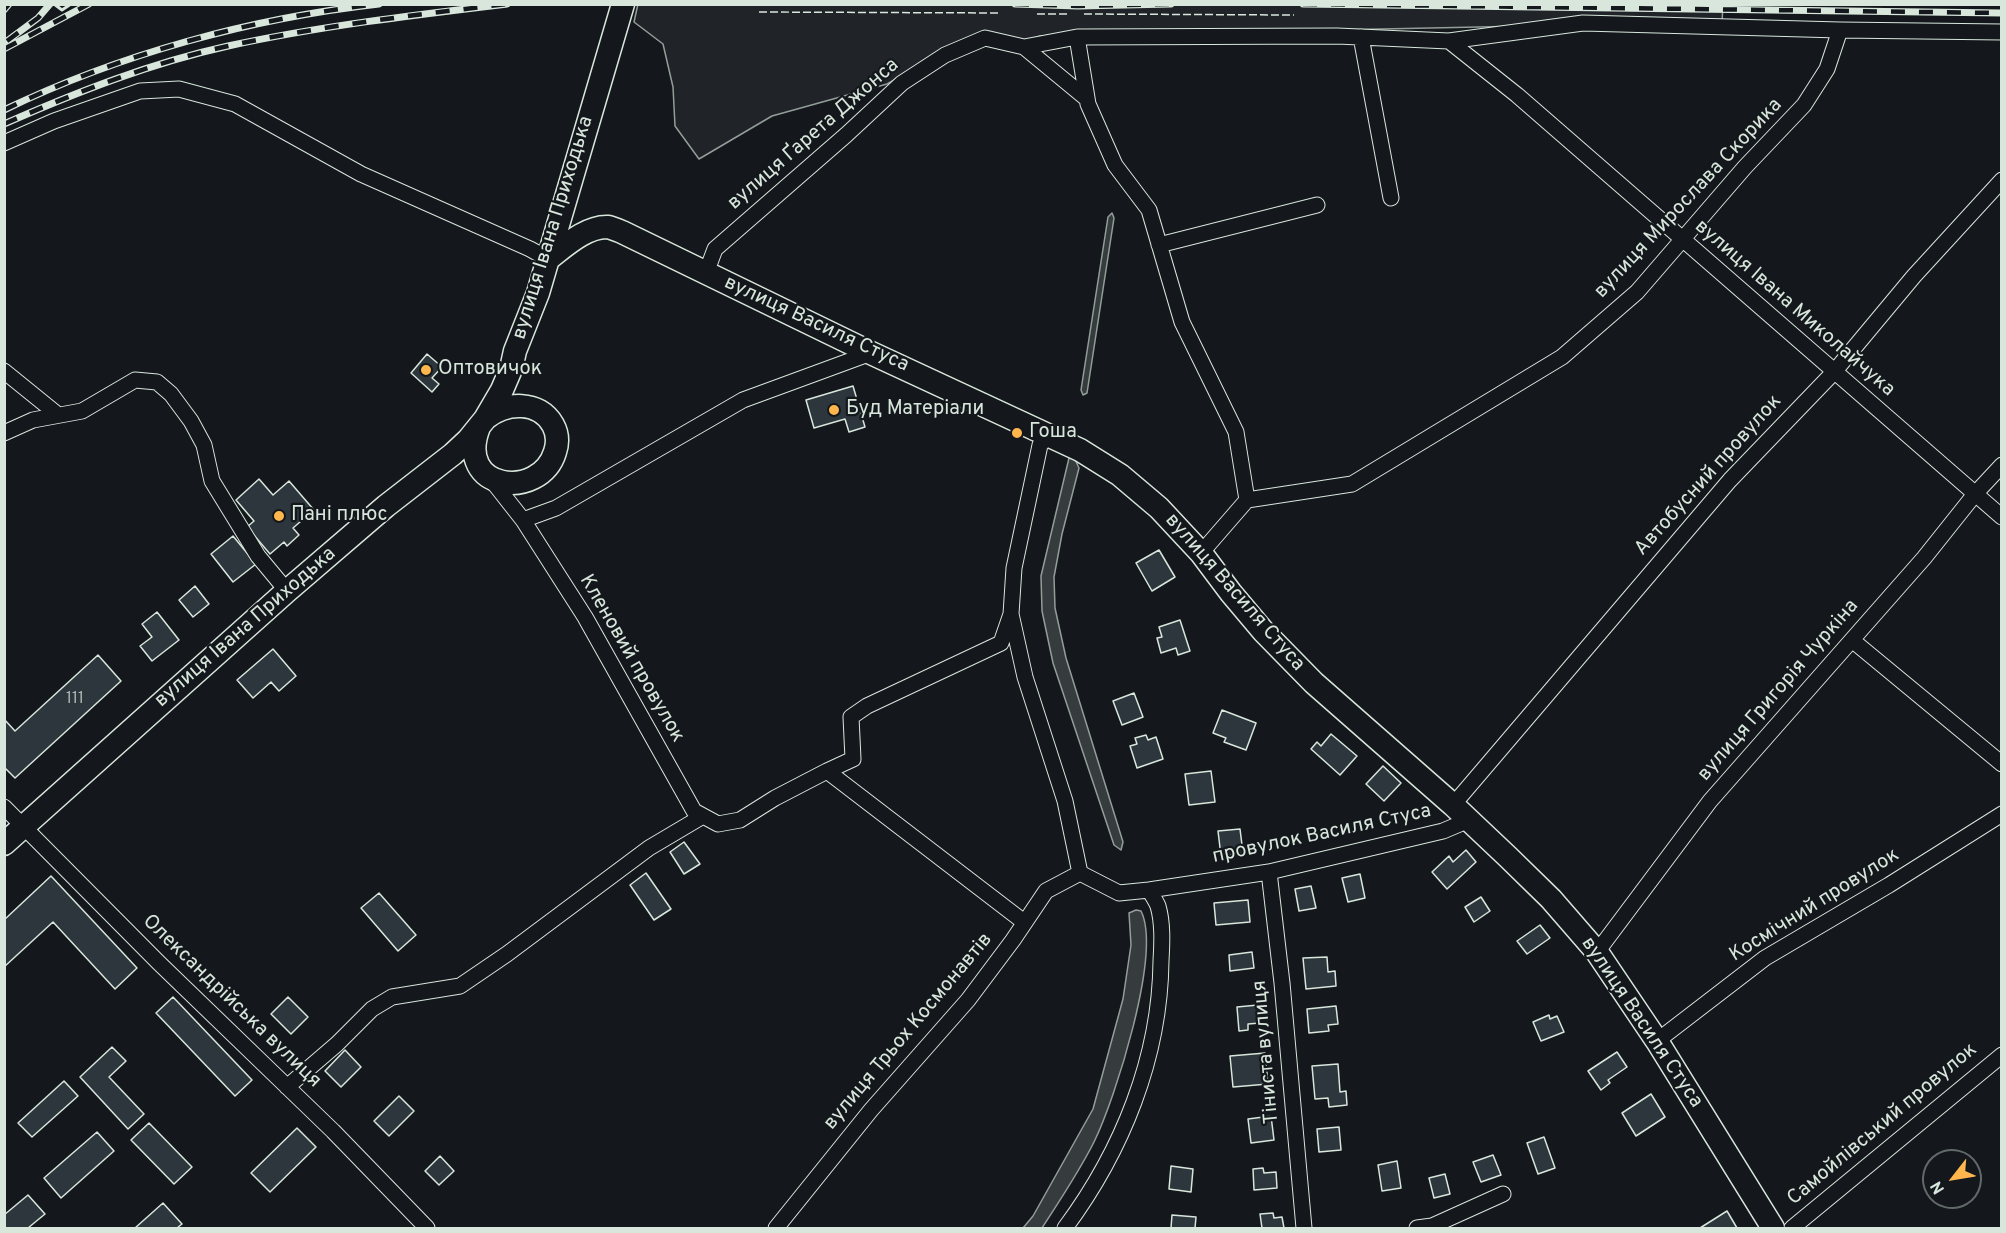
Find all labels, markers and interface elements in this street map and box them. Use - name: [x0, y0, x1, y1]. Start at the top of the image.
- street label: вулиця Ґарета Джонса: [723, 54, 905, 216]
- street label: вулиця Мирослава Скорика: [1590, 94, 1788, 304]
- street label: вулиця Івана Приходька: [509, 113, 599, 343]
- street label: вулиця Івана Миколайчука: [1689, 215, 1899, 403]
- street label: вулиця Василя Стуса: [720, 272, 912, 378]
- place label: Оптовичок: [438, 358, 542, 382]
- marker: Оптовичок: [419, 363, 433, 377]
- street label: Автобусний провулок: [1630, 391, 1788, 561]
- place label: Буд Матерiали: [846, 398, 984, 422]
- marker: Буд Матерiали: [827, 403, 841, 417]
- place label: Гоша: [1029, 421, 1077, 445]
- marker: Гоша: [1010, 426, 1024, 440]
- place label: Пані плюс: [291, 504, 387, 528]
- marker: Пані плюс: [272, 509, 286, 523]
- street label: вулиця Василя Стуса: [1159, 509, 1309, 677]
- street label: вулиця Івана Приходька: [150, 543, 342, 713]
- street label: Кленовий провулок: [573, 571, 689, 747]
- street label: вулиця Григорія Чуркіна: [1694, 595, 1864, 787]
- house number: 111: [66, 690, 84, 710]
- street label: провулок Василя Стуса: [1210, 800, 1434, 870]
- street label: Космічний провулок: [1726, 844, 1904, 968]
- street label: Олександрійська вулиця: [137, 910, 325, 1094]
- street label: вулиця Трьох Космонавтів: [820, 929, 998, 1135]
- street label: вулиця Василя Стуса: [1575, 933, 1707, 1113]
- street label: Тіниста вулиця: [1249, 979, 1285, 1125]
- street label: Самойлівський провулок: [1783, 1039, 1983, 1211]
- north arrow: [1922, 1149, 1982, 1209]
- text: N: [1927, 1177, 1950, 1197]

